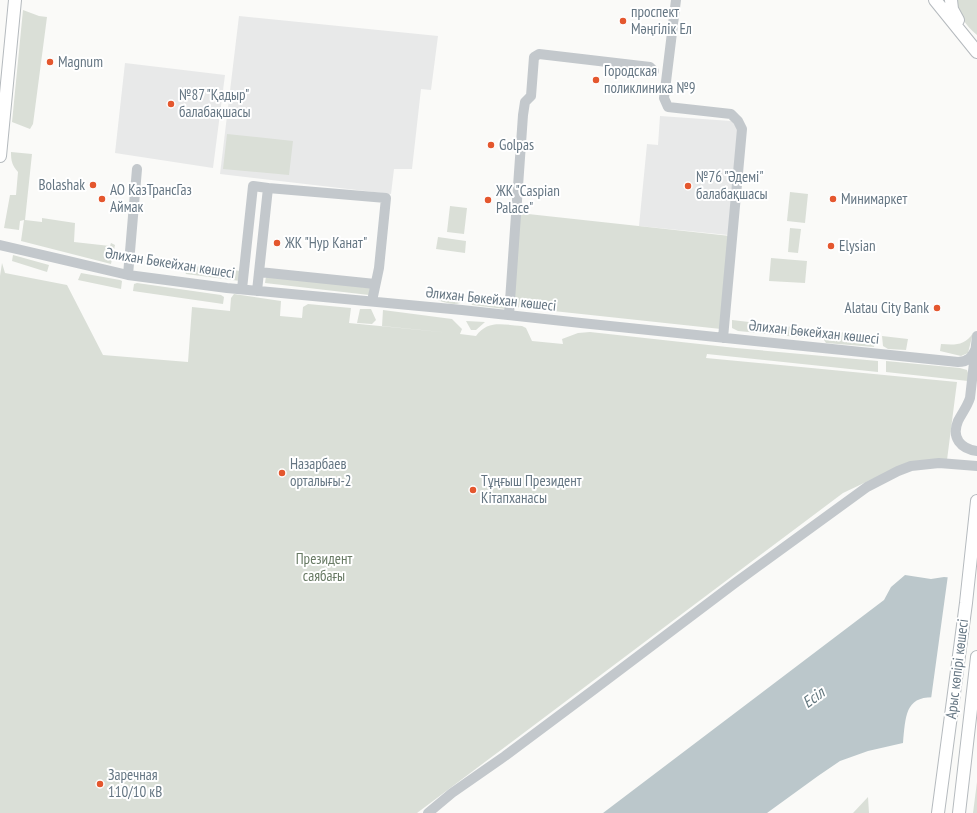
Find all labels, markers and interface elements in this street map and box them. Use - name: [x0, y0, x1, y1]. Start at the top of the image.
- place label: проспект Мәңгілік Ел: [631, 2, 692, 38]
- marker: проспект Мәңгілік Ел: [618, 16, 628, 26]
- place label: Magnum: [58, 52, 103, 71]
- marker: Magnum: [45, 57, 55, 67]
- place label: Городская поликлиника №9: [604, 61, 696, 97]
- marker: Городская поликлиника №9: [591, 75, 601, 85]
- place label: №87 "Қадыр" балабақшасы: [179, 85, 251, 121]
- marker: №87 "Қадыр" балабақшасы: [166, 99, 176, 109]
- place label: Golpas: [499, 135, 534, 154]
- marker: Golpas: [486, 140, 496, 150]
- place label: №76 "Әдемі" балабақшасы: [696, 167, 768, 203]
- place label: Bolashak: [38, 175, 85, 194]
- marker: Bolashak: [88, 180, 98, 190]
- place label: АО КазТрансГаз Аймак: [110, 180, 192, 216]
- place label: ЖК "Caspian Palace": [495, 181, 560, 217]
- marker: №76 "Әдемі" балабақшасы: [683, 181, 693, 191]
- place label: Минимаркет: [841, 189, 907, 208]
- marker: АО КазТрансГаз Аймак: [97, 194, 107, 204]
- marker: Минимаркет: [828, 194, 838, 204]
- marker: ЖК "Caspian Palace": [483, 195, 493, 205]
- place label: ЖК "Нур Канат": [284, 233, 367, 252]
- place label: Elysian: [839, 236, 875, 255]
- marker: ЖК "Нур Канат": [272, 238, 282, 248]
- marker: Elysian: [826, 241, 836, 251]
- street label: Әлихан Бөкейхан көшесі: [104, 243, 236, 282]
- street label: Әлихан Бөкейхан көшесі: [425, 282, 557, 315]
- place label: Alatau City Bank: [845, 298, 929, 317]
- marker: Alatau City Bank: [932, 303, 942, 313]
- street label: Әлихан Бөкейхан көшесі: [748, 315, 880, 348]
- place label: Назарбаев орталығы-2: [290, 454, 352, 490]
- marker: Назарбаев орталығы-2: [277, 468, 287, 478]
- place label: Тұңғыш Президент Кітапханасы: [481, 471, 582, 507]
- marker: Тұңғыш Президент Кітапханасы: [468, 485, 478, 495]
- park label: Президент саябағы: [296, 549, 352, 585]
- street label: Арыс көпірі көшесі: [941, 618, 972, 720]
- water label: Есіл: [798, 681, 829, 712]
- place label: Заречная 110/10 кВ: [108, 765, 162, 801]
- marker: Заречная 110/10 кВ: [95, 779, 105, 789]

